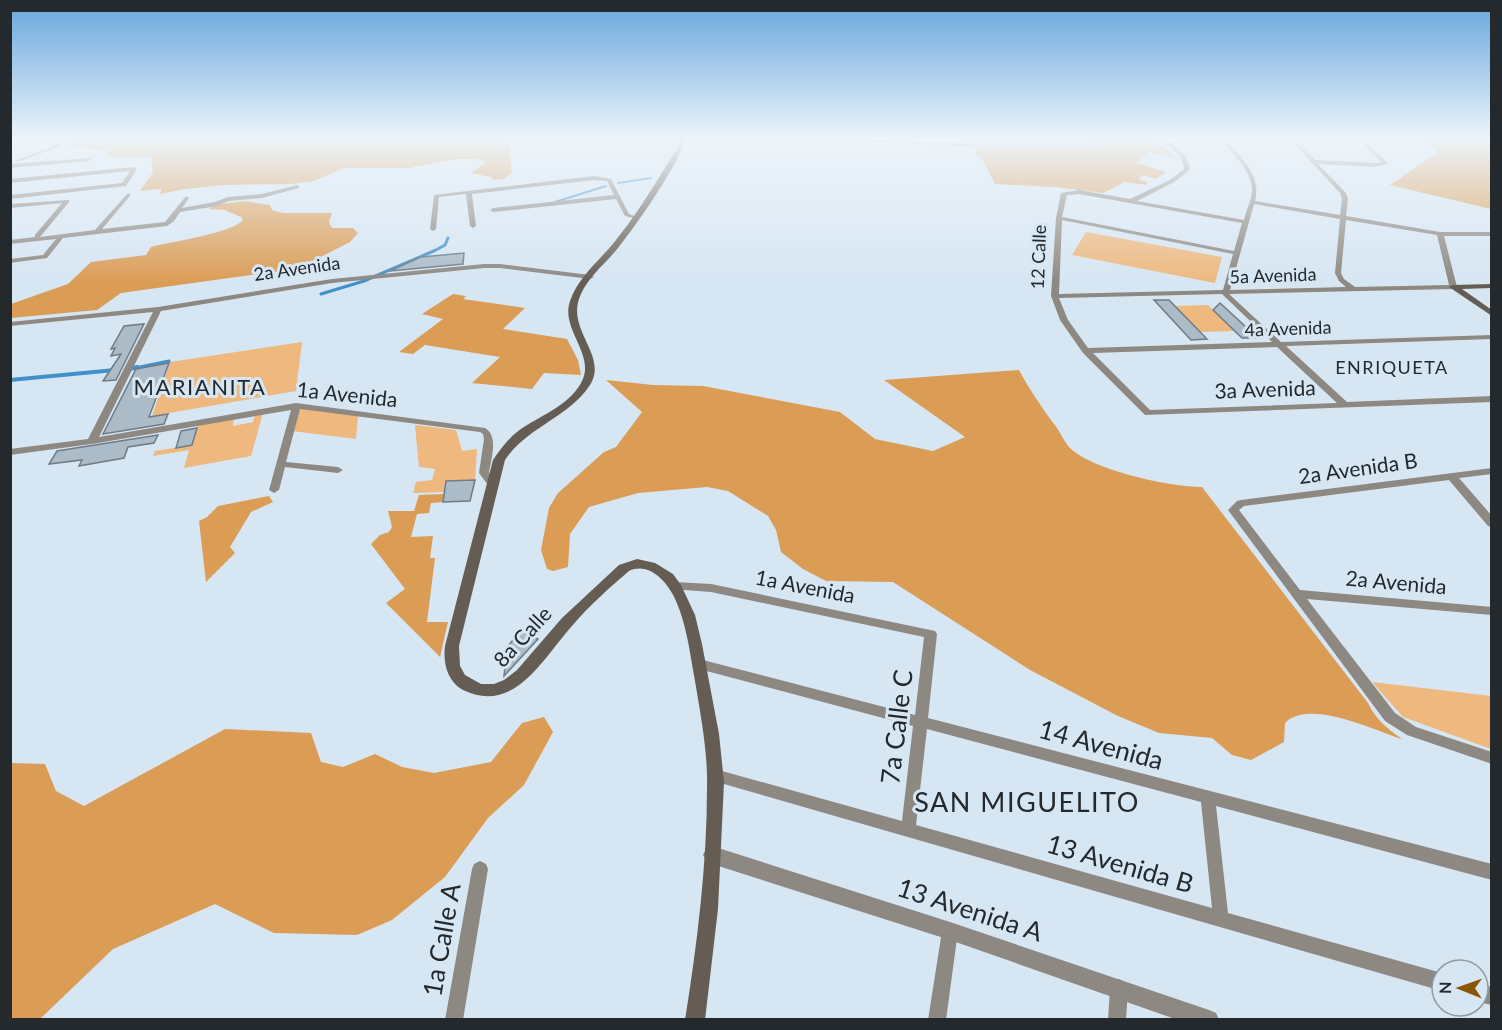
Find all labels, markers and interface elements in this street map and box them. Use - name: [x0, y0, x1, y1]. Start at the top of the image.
- street label: 12 Calle: [1026, 224, 1050, 290]
- street label: 2a Avenida: [252, 251, 341, 285]
- street label: 5a Avenida: [1229, 262, 1317, 288]
- street label: 4a Avenida: [1244, 315, 1332, 341]
- district label: ENRIQUETA: [1335, 356, 1449, 378]
- district label: MARIANITA: [134, 373, 266, 400]
- street label: 3a Avenida: [1214, 374, 1316, 403]
- street label: 1a Avenida: [295, 376, 399, 411]
- street label: 2a Avenida B: [1297, 447, 1419, 488]
- street label: 1a Avenida: [753, 564, 857, 607]
- street label: 2a Avenida: [1345, 565, 1448, 598]
- street label: 8a Calle: [488, 601, 556, 671]
- street label: 7a Calle C: [873, 668, 919, 786]
- street label: 14 Avenida: [1036, 712, 1167, 776]
- district label: SAN MIGUELITO: [914, 785, 1140, 818]
- street label: 13 Avenida B: [1043, 827, 1197, 899]
- street label: 13 Avenida A: [894, 871, 1047, 948]
- street label: 1a Calle A: [415, 880, 467, 999]
- north arrow: [1430, 958, 1490, 1018]
- text: N: [1435, 981, 1454, 994]

